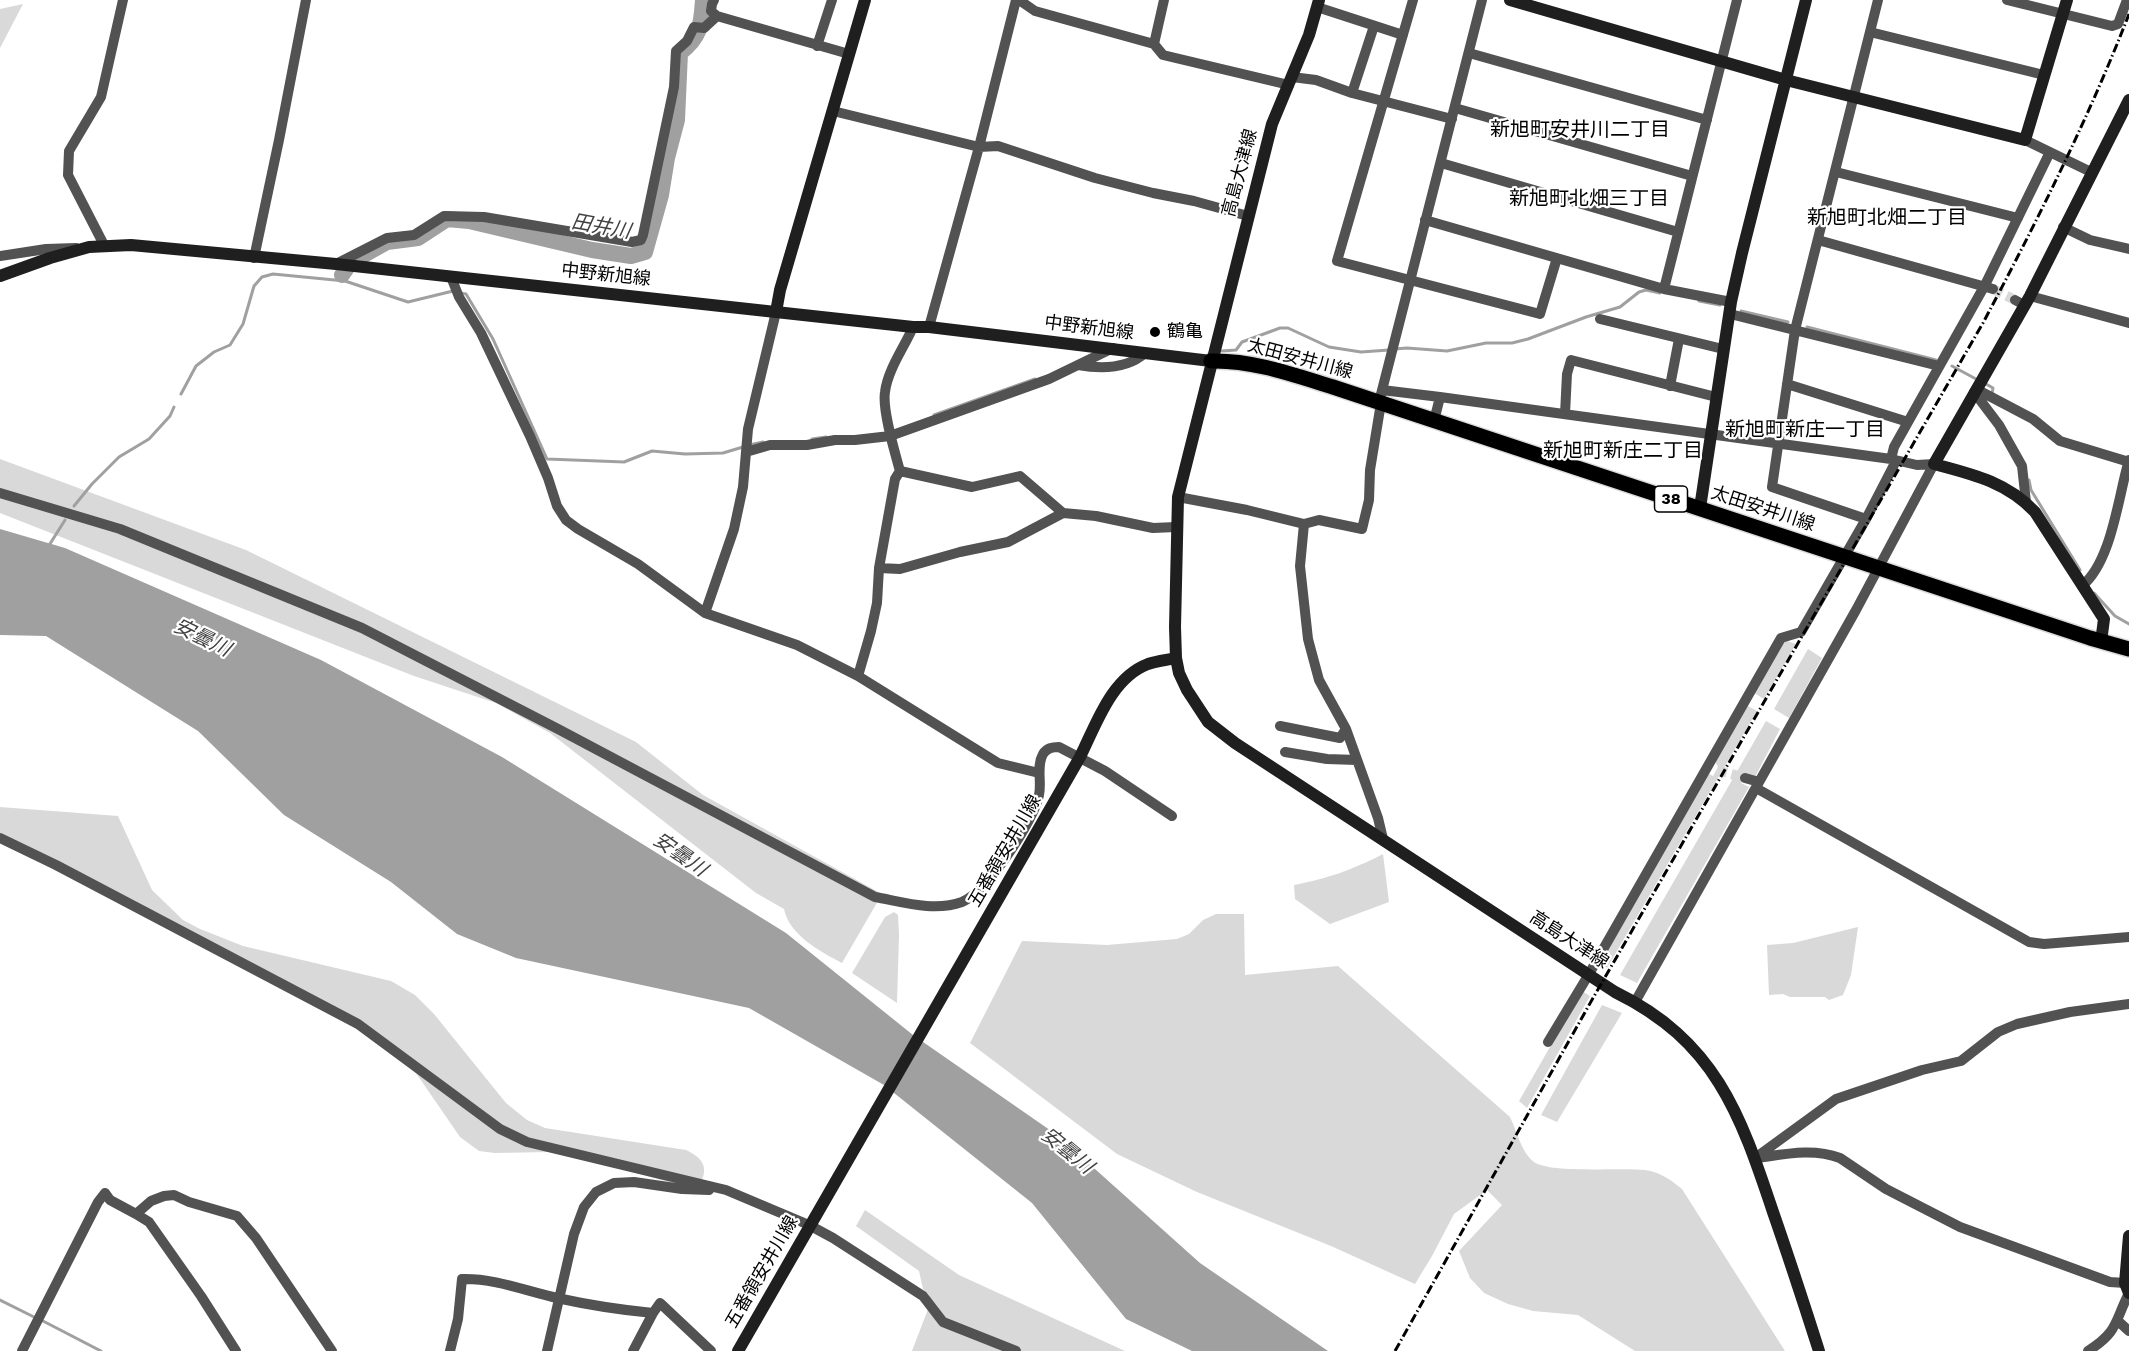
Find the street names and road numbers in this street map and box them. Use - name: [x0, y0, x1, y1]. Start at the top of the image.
- street label: 高島大津線: [1218, 127, 1262, 219]
- street label: 中野新旭線: [560, 260, 652, 290]
- street label: 中野新旭線: [1043, 312, 1135, 344]
- street label: 太田安井川線: [1245, 335, 1355, 383]
- street label: 太田安井川線: [1708, 482, 1818, 536]
- road number: 38: [1654, 486, 1688, 512]
- street label: 五番領安井川線: [964, 791, 1046, 911]
- street label: 高島大津線: [1525, 906, 1613, 974]
- street label: 五番領安井川線: [721, 1212, 803, 1332]

